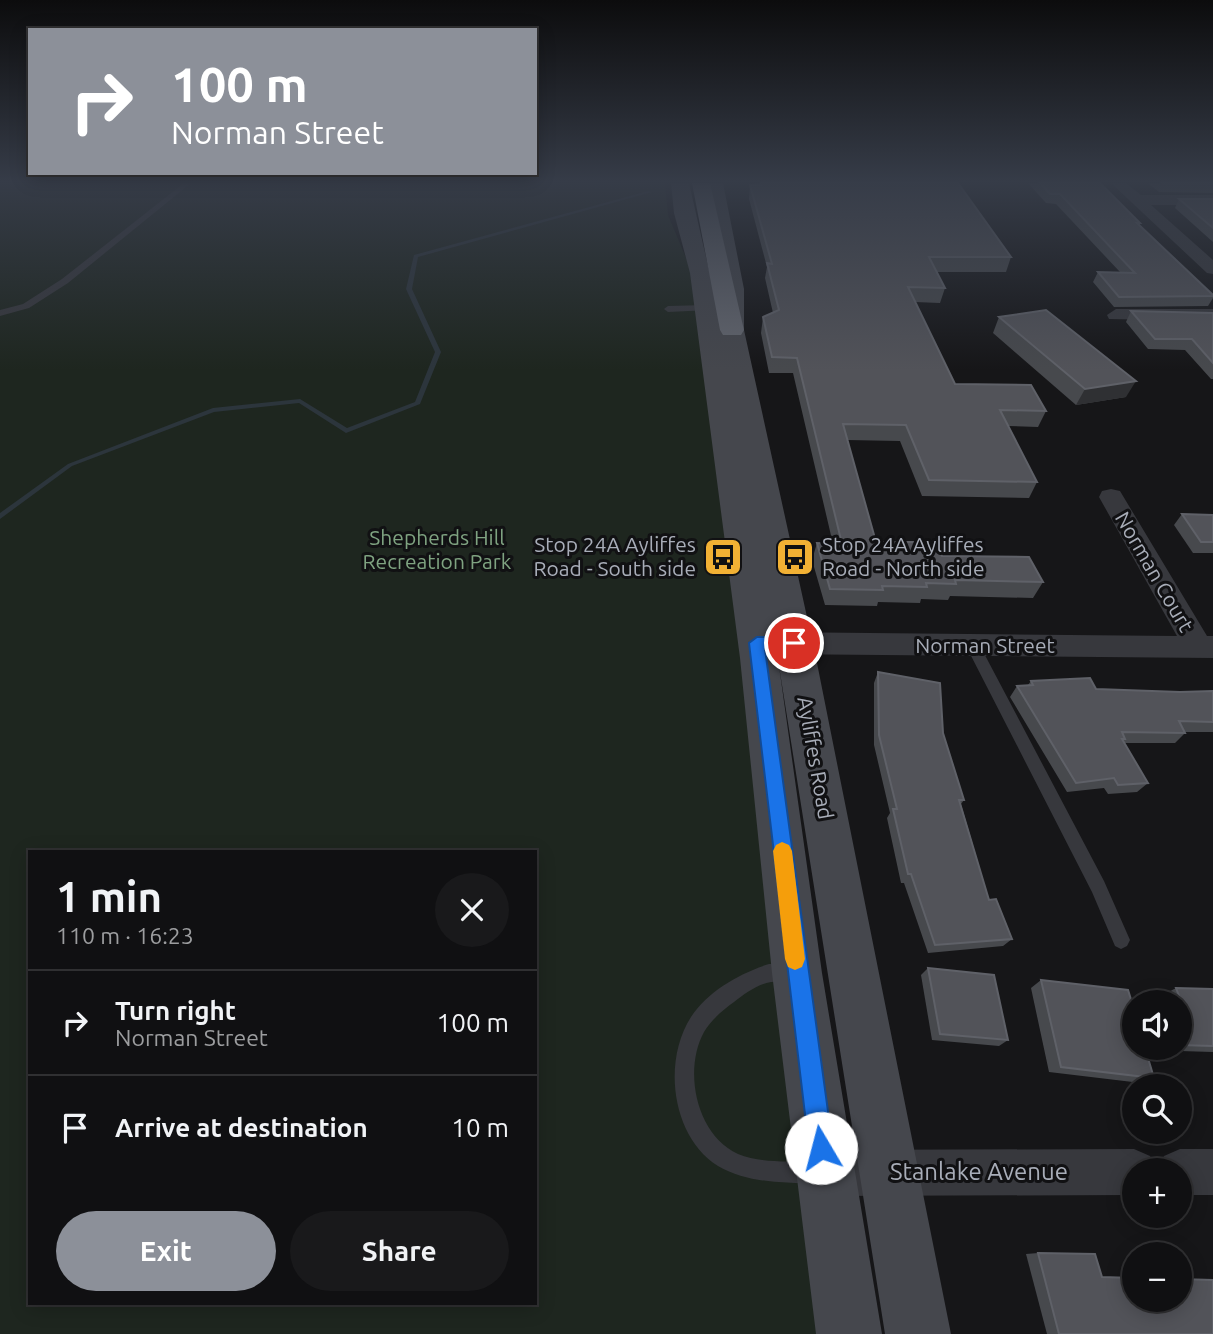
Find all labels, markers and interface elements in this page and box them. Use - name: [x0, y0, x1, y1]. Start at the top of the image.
- icon: right: [56, 56, 147, 147]
- text: 100 m: [171, 56, 308, 111]
- text: Norman Street: [171, 114, 384, 150]
- street label: Norman Court: [1111, 507, 1199, 636]
- park label: Shepherds Hill Recreation Park: [363, 525, 512, 573]
- place label: Stop 24A Ayliffes Road - South side: [533, 532, 696, 580]
- place label: Stop 24A Ayliffes Road - North side: [822, 532, 984, 580]
- bus stop icon: Stop 24A Ayliffes Road - South side: [702, 536, 744, 578]
- bus stop icon: Stop 24A Ayliffes Road - North side: [774, 536, 816, 578]
- pin: [764, 613, 824, 673]
- icon: arrive: [775, 624, 813, 662]
- street label: Norman Street: [915, 633, 1055, 657]
- street label: Ayliffes Road: [793, 695, 839, 821]
- text: 1 min: [56, 873, 162, 920]
- button: close: [435, 873, 509, 947]
- text: 110 m · 16:23: [56, 923, 194, 948]
- map controls: [1122, 990, 1192, 1312]
- button: sound: [1122, 990, 1192, 1060]
- text: Turn right: [115, 996, 236, 1025]
- icon: right: [56, 1004, 94, 1042]
- text: 100 m: [437, 1008, 509, 1037]
- text: Norman Street: [115, 1025, 268, 1050]
- button: search: [1122, 1074, 1192, 1144]
- icon: arrive: [56, 1109, 94, 1147]
- position arrow: [784, 1111, 858, 1185]
- text: Arrive at destination: [115, 1113, 368, 1142]
- text: 10 m: [451, 1113, 509, 1142]
- street label: Stanlake Avenue: [890, 1158, 1068, 1185]
- button: +: [1122, 1158, 1192, 1228]
- button: Exit: [56, 1211, 276, 1291]
- button: Share: [290, 1211, 509, 1291]
- button: −: [1122, 1242, 1192, 1312]

